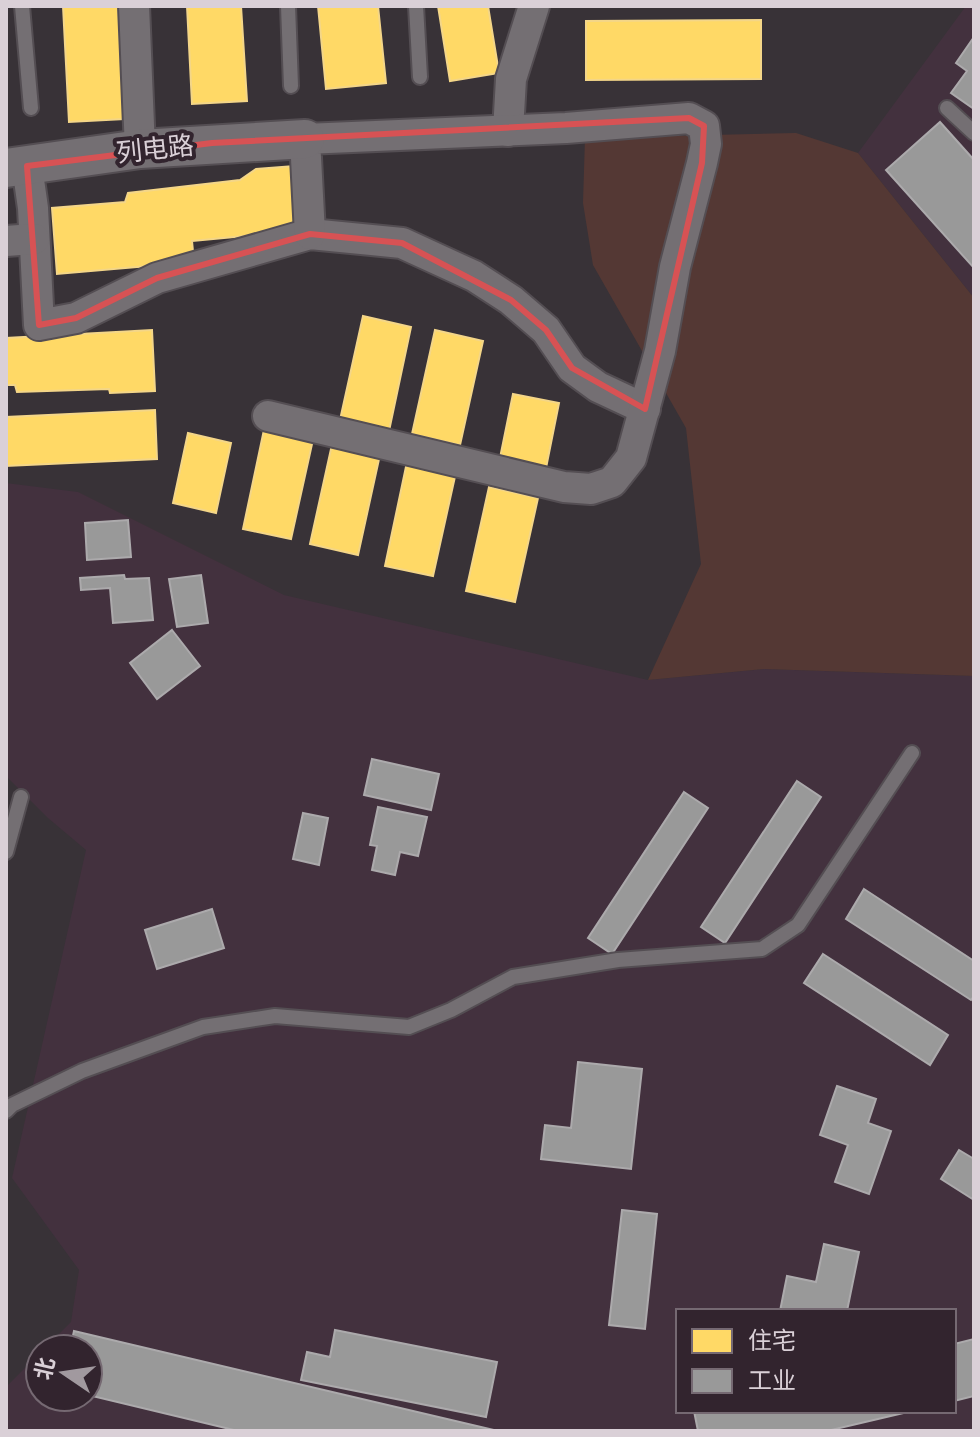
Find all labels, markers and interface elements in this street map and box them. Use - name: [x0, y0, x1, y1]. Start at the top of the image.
- street label: 列电路: [115, 130, 195, 169]
- legend: [676, 1309, 956, 1413]
- text: 住宅: [748, 1327, 796, 1355]
- north arrow: [24, 1333, 104, 1413]
- text: 北: [29, 1355, 61, 1382]
- text: 工业: [748, 1367, 796, 1395]

